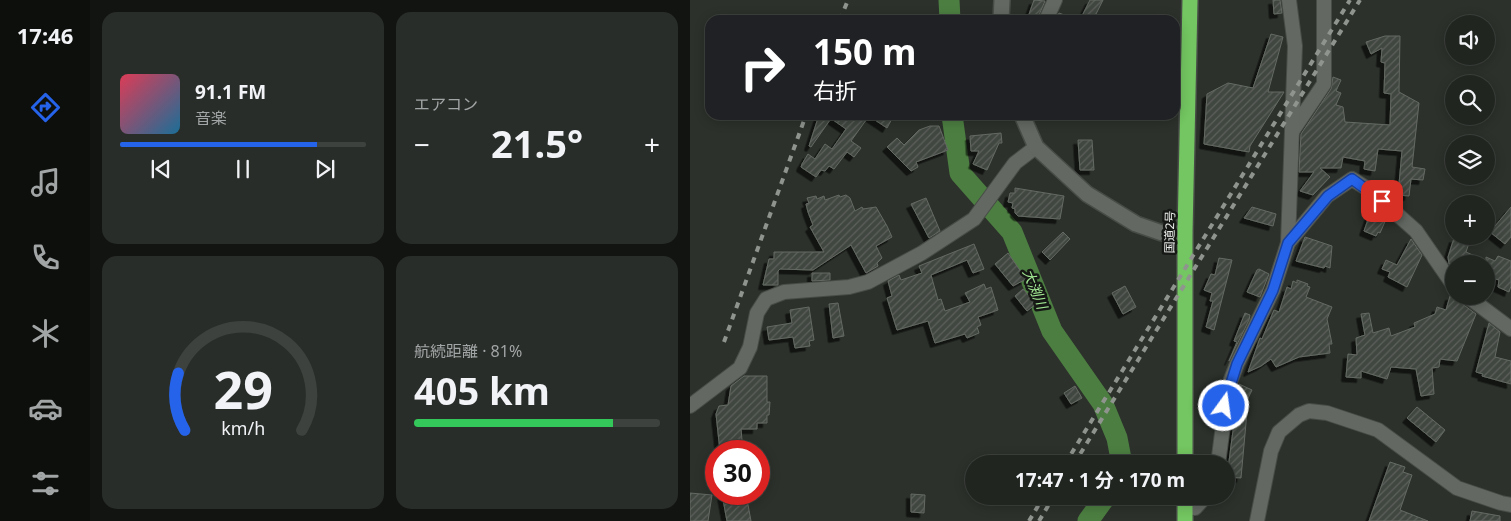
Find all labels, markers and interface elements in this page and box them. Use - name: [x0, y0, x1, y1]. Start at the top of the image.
- map controls: [1445, 15, 1495, 305]
- button: sound: [1445, 15, 1495, 65]
- text: 17:46: [17, 20, 73, 50]
- text: 150 m: [813, 28, 916, 75]
- icon: right: [730, 35, 795, 100]
- text: 右折: [813, 75, 857, 105]
- button: search: [1445, 75, 1495, 125]
- text: 91.1 FM: [195, 79, 266, 105]
- icon: directions: [28, 90, 63, 125]
- text: エアコン: [414, 93, 478, 115]
- text: 音楽: [195, 107, 227, 129]
- text: 21.5°: [491, 117, 583, 169]
- text: −: [414, 125, 430, 163]
- text: +: [644, 125, 660, 163]
- button: layers: [1445, 135, 1495, 185]
- icon: previous: [147, 155, 175, 183]
- icon: pause: [229, 155, 257, 183]
- icon: next: [311, 155, 339, 183]
- icon: music: [28, 165, 63, 200]
- pin: [1361, 180, 1403, 222]
- icon: arrive: [1368, 187, 1396, 215]
- button: +: [1445, 195, 1495, 245]
- street label: 国道2号: [1161, 210, 1178, 254]
- icon: phone: [28, 240, 63, 275]
- button: −: [1445, 255, 1495, 305]
- water label: 大渕川: [1019, 266, 1053, 314]
- icon: climate: [28, 316, 63, 351]
- text: 航続距離 · 81%: [414, 340, 522, 362]
- text: 29: [213, 353, 273, 424]
- text: 405 km: [414, 364, 550, 416]
- position arrow: [1197, 379, 1249, 431]
- icon: car: [28, 391, 63, 426]
- text: km/h: [221, 416, 265, 440]
- speed limit sign: 30: [705, 440, 770, 505]
- icon: filters: [28, 466, 63, 501]
- text: 17:47 · 1 分 · 170 m: [1015, 467, 1185, 493]

